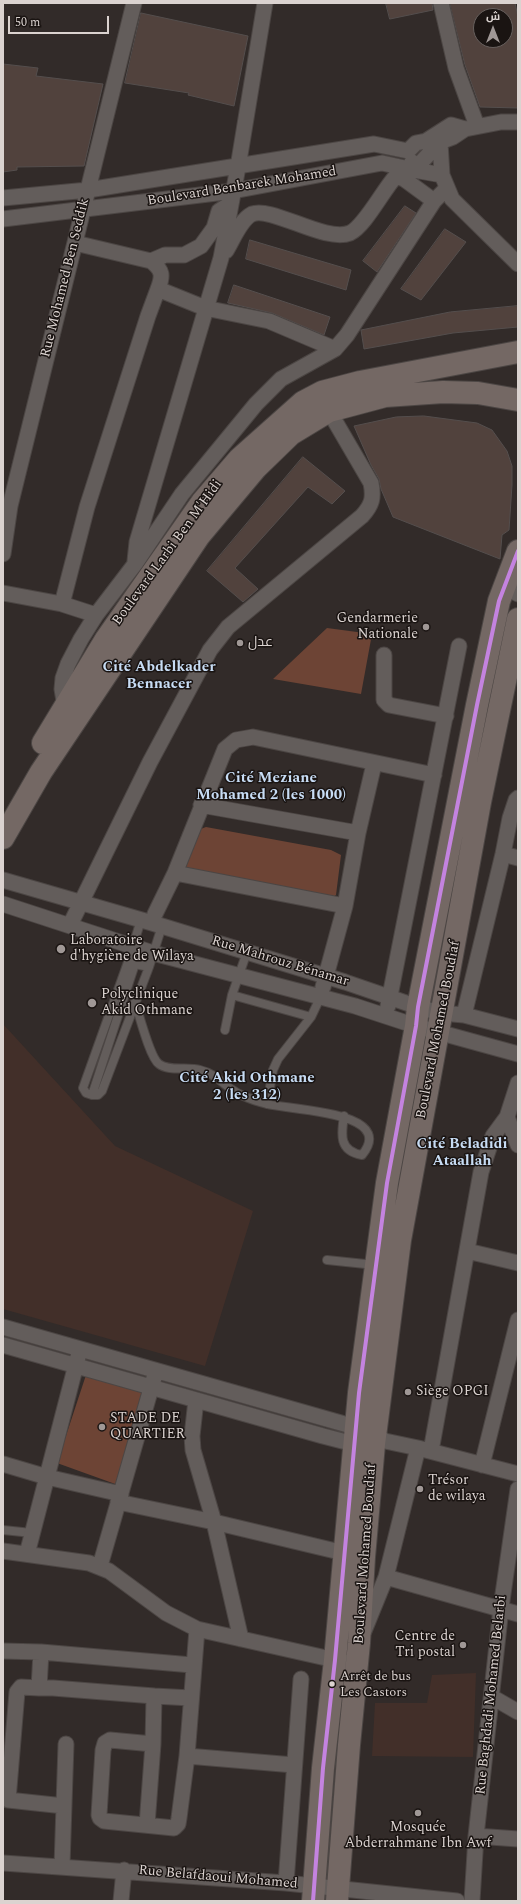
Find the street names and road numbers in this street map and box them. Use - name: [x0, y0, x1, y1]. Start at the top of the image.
- street label: Boulevard Benbarek Mohamed: [146, 164, 338, 210]
- street label: Rue Mohamed Ben Seddik: [38, 197, 94, 359]
- street label: Boulevard Larbi Ben M'Hidi: [110, 477, 226, 629]
- street label: Rue Mahrouz Bénamar: [209, 933, 351, 991]
- street label: Boulevard Mohamed Boudiaf: [414, 940, 464, 1120]
- street label: Boulevard Mohamed Boudiaf: [351, 1463, 381, 1645]
- street label: Rue Baghdadi Mohamed Belarbi: [473, 1595, 511, 1795]
- street label: Rue Belafdaoui Mohamed: [138, 1863, 298, 1893]

